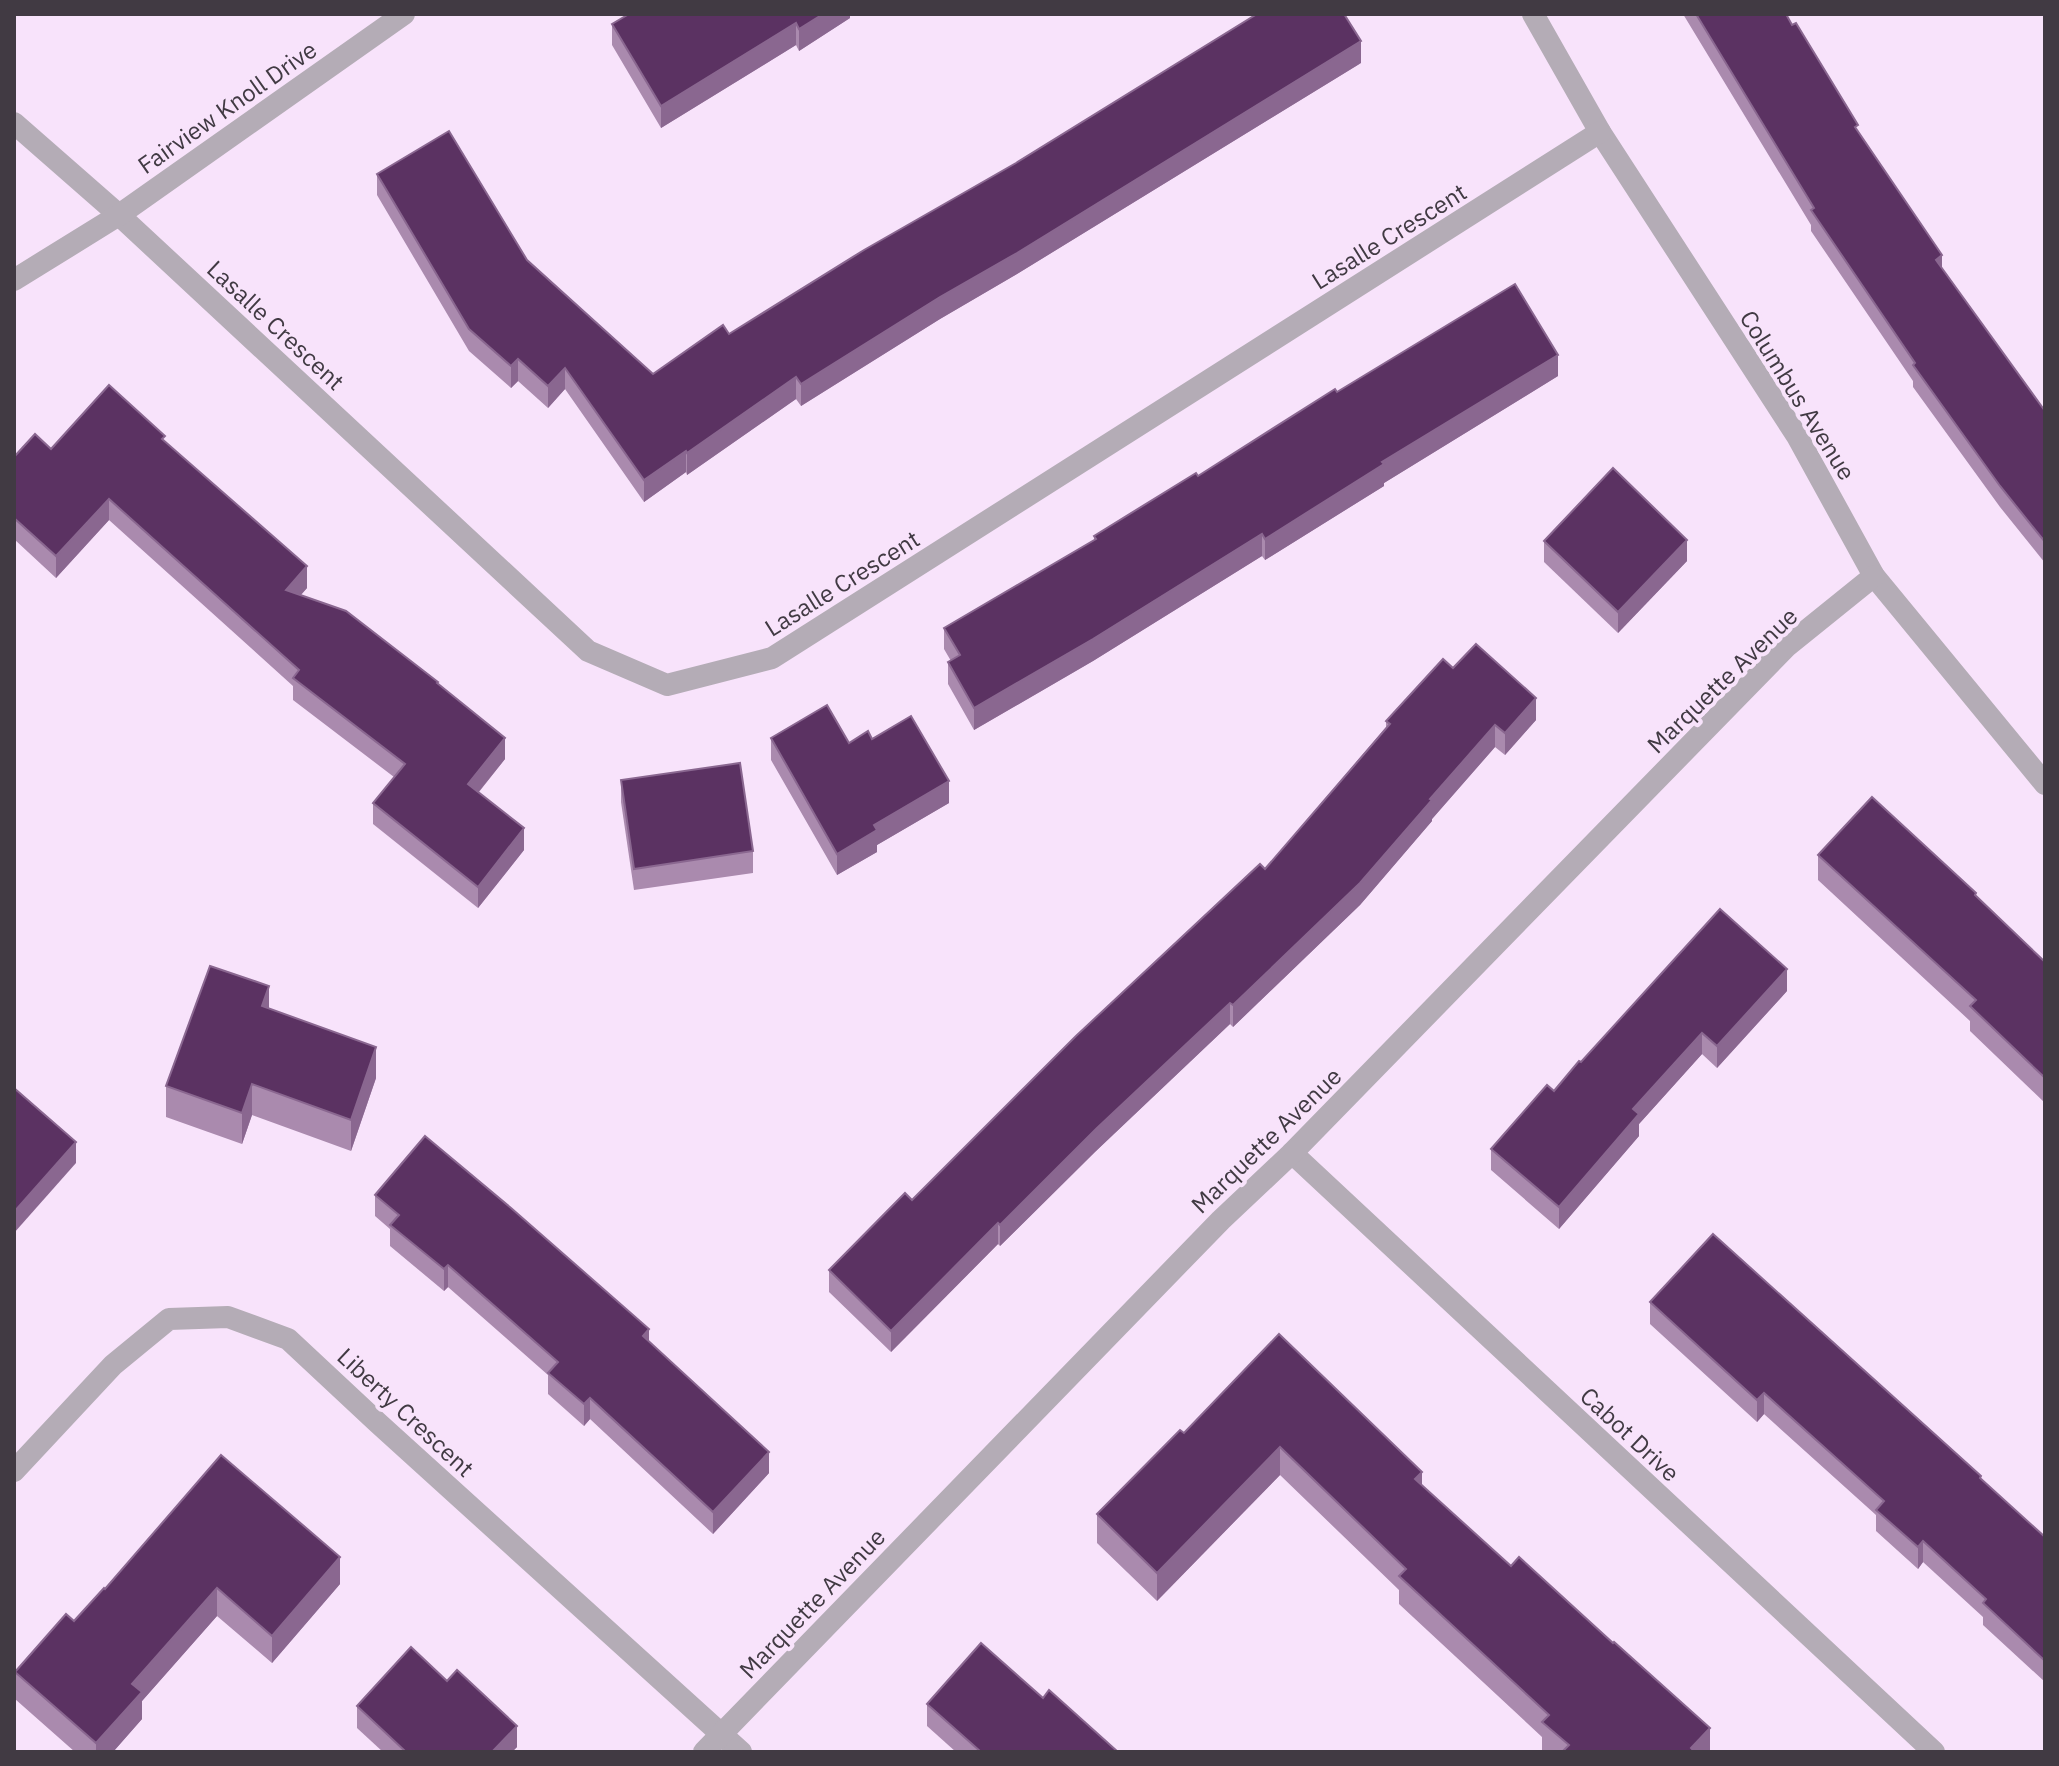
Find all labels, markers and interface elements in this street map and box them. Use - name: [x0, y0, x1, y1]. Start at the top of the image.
- street label: Fairview Knoll Drive: [131, 33, 323, 181]
- street label: Lasalle Crescent: [1306, 176, 1472, 296]
- street label: Lasalle Crescent: [200, 253, 352, 397]
- street label: Columbus Avenue: [1733, 304, 1863, 486]
- street label: Lasalle Crescent: [759, 523, 925, 643]
- street label: Marquette Avenue: [1640, 600, 1804, 760]
- street label: Marquette Avenue: [1184, 1060, 1348, 1220]
- street label: Liberty Crescent: [331, 1340, 481, 1484]
- street label: Cabot Drive: [1573, 1380, 1687, 1488]
- street label: Marquette Avenue: [732, 1521, 892, 1685]

